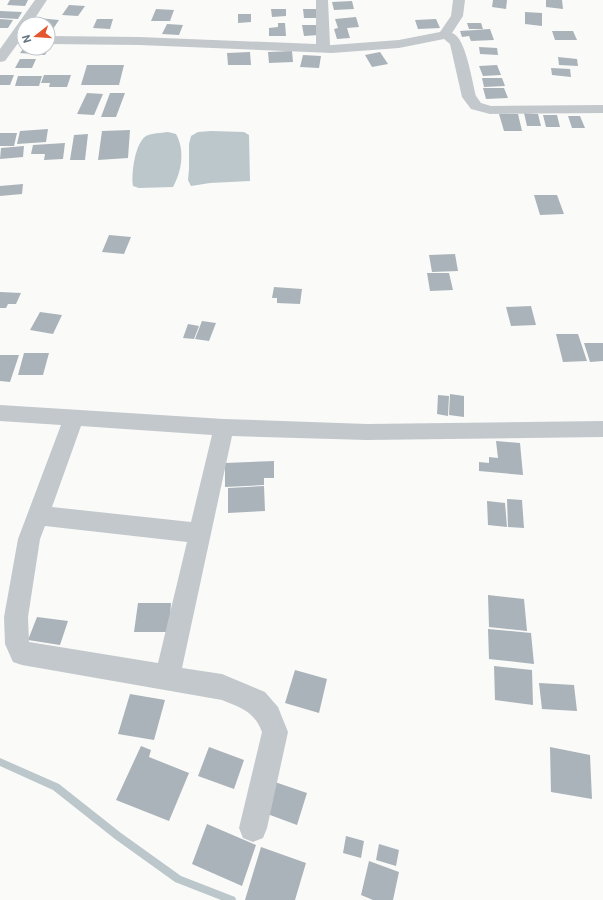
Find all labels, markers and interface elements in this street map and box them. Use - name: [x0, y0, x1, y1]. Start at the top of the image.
- north arrow: [16, 16, 56, 56]
- text: N: [19, 33, 34, 44]

